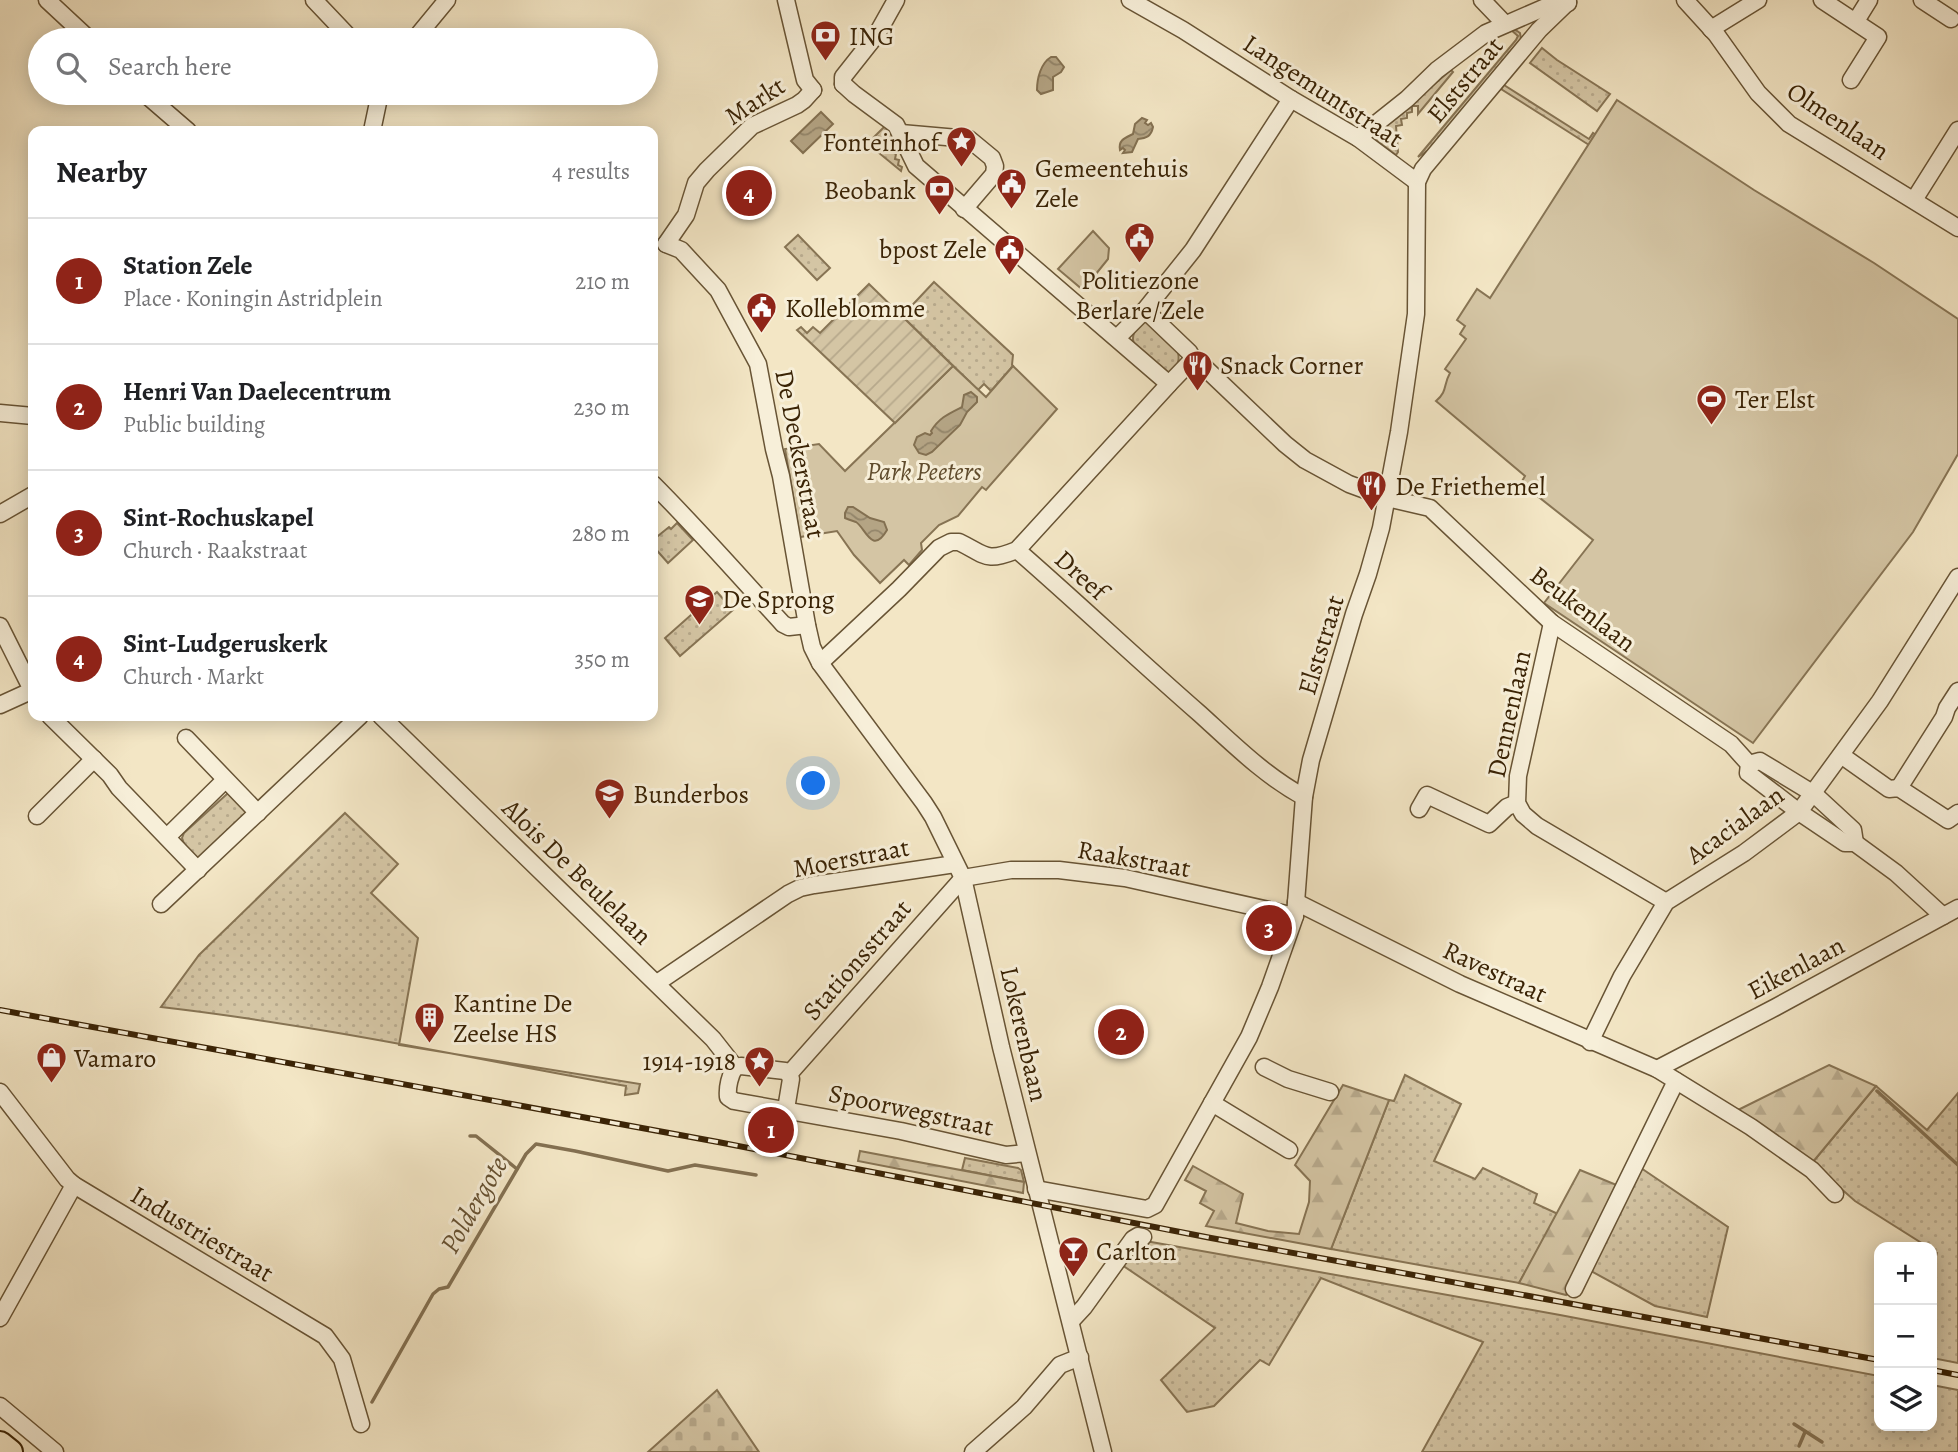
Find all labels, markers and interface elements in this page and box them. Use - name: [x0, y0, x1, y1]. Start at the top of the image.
- bank icon: ING: [809, 19, 843, 63]
- place label: ING: [849, 19, 894, 54]
- street label: Langemuntstraat: [1236, 26, 1410, 156]
- search box: [28, 28, 658, 105]
- street label: Elststraat: [1419, 29, 1512, 130]
- icon: search: [52, 48, 90, 86]
- text: Search here: [108, 49, 232, 84]
- street label: Markt: [718, 68, 792, 133]
- street label: Olmenlaan: [1780, 74, 1896, 168]
- place label: Fonteinhof: [822, 125, 942, 160]
- place icon: Fonteinhof: [945, 125, 979, 169]
- place label: Gemeentehuis Zele: [1035, 151, 1189, 216]
- text: Nearby: [56, 152, 147, 192]
- text: 4 results: [552, 156, 630, 187]
- public building icon: Gemeentehuis Zele: [995, 166, 1029, 210]
- pin: 4: [726, 167, 772, 219]
- place label: Beobank: [824, 173, 916, 208]
- bank icon: Beobank: [922, 173, 956, 217]
- public building icon: Politiezone Berlare/Zele: [1123, 220, 1157, 264]
- place label: bpost Zele: [879, 232, 987, 267]
- public building icon: bpost Zele: [993, 232, 1027, 276]
- text: Station Zele: [123, 248, 253, 283]
- place label: Politiezone Berlare/Zele: [1075, 263, 1205, 328]
- text: 1: [75, 266, 83, 297]
- text: 210 m: [575, 266, 630, 297]
- text: Place · Koningin Astridplein: [123, 283, 383, 314]
- public building icon: Kolleblomme: [745, 291, 779, 335]
- place label: Kolleblomme: [785, 291, 925, 326]
- restaurant icon: Snack Corner: [1180, 348, 1214, 392]
- place label: Snack Corner: [1220, 348, 1364, 383]
- street label: De Deckerstraat: [766, 366, 834, 542]
- text: Henri Van Daelecentrum: [123, 374, 391, 409]
- sports icon: Ter Elst: [1695, 382, 1729, 426]
- place label: Ter Elst: [1735, 382, 1816, 417]
- text: 2: [73, 392, 85, 423]
- text: 230 m: [574, 392, 630, 423]
- text: Public building: [123, 409, 265, 440]
- park label: Park Peeters: [866, 454, 982, 489]
- restaurant icon: De Friethemel: [1355, 469, 1389, 513]
- place label: De Friethemel: [1395, 469, 1546, 504]
- text: Sint-Rochuskapel: [123, 500, 314, 535]
- text: 3: [74, 518, 84, 549]
- text: 280 m: [572, 518, 630, 549]
- text: Church · Raakstraat: [123, 535, 307, 566]
- street label: Dreef: [1047, 542, 1117, 610]
- street label: Beukenlaan: [1523, 558, 1643, 660]
- school or university icon: De Sprong: [682, 582, 716, 626]
- place label: De Sprong: [722, 582, 835, 617]
- street label: Elststraat: [1289, 591, 1353, 699]
- text: Sint-Ludgeruskerk: [123, 626, 328, 661]
- text: 4: [74, 644, 84, 675]
- text: 350 m: [575, 644, 630, 675]
- street label: Dennenlaan: [1478, 647, 1540, 781]
- text: Church · Markt: [123, 661, 264, 692]
- your location: [796, 766, 830, 800]
- school or university icon: Bunderbos: [593, 777, 627, 821]
- place label: Bunderbos: [633, 777, 749, 812]
- street label: Acacialaan: [1678, 778, 1791, 873]
- street label: Alois De Beulelaan: [494, 791, 660, 953]
- street label: Moerstraat: [790, 830, 912, 886]
- street label: Raakstraat: [1075, 832, 1194, 886]
- street label: Stationsstraat: [795, 892, 920, 1028]
- pin: 3: [1246, 902, 1292, 954]
- street label: Eikenlaan: [1741, 928, 1851, 1008]
- street label: Ravestraat: [1437, 933, 1553, 1012]
- street label: Lokerenbaan: [991, 963, 1057, 1105]
- place label: Kantine De Zeelse HS: [453, 986, 572, 1051]
- building icon: Kantine De Zeelse HS: [413, 1001, 447, 1045]
- pin: 2: [1098, 1006, 1144, 1058]
- shop icon: Vamaro: [34, 1041, 68, 1085]
- place label: Vamaro: [73, 1041, 156, 1076]
- place label: 1914-1918: [643, 1044, 736, 1079]
- place icon: 1914-1918: [742, 1044, 776, 1088]
- street label: Spoorwegstraat: [825, 1075, 997, 1145]
- pin: 1: [748, 1104, 794, 1156]
- water label: Poldergote: [431, 1150, 517, 1260]
- street label: Industriestraat: [124, 1178, 280, 1291]
- bar icon: Carlton: [1056, 1234, 1090, 1278]
- place label: Carlton: [1096, 1234, 1176, 1269]
- map controls: [1874, 1242, 1937, 1431]
- button: +: [1874, 1242, 1937, 1305]
- button: −: [1874, 1305, 1937, 1368]
- button: layers: [1874, 1368, 1937, 1431]

